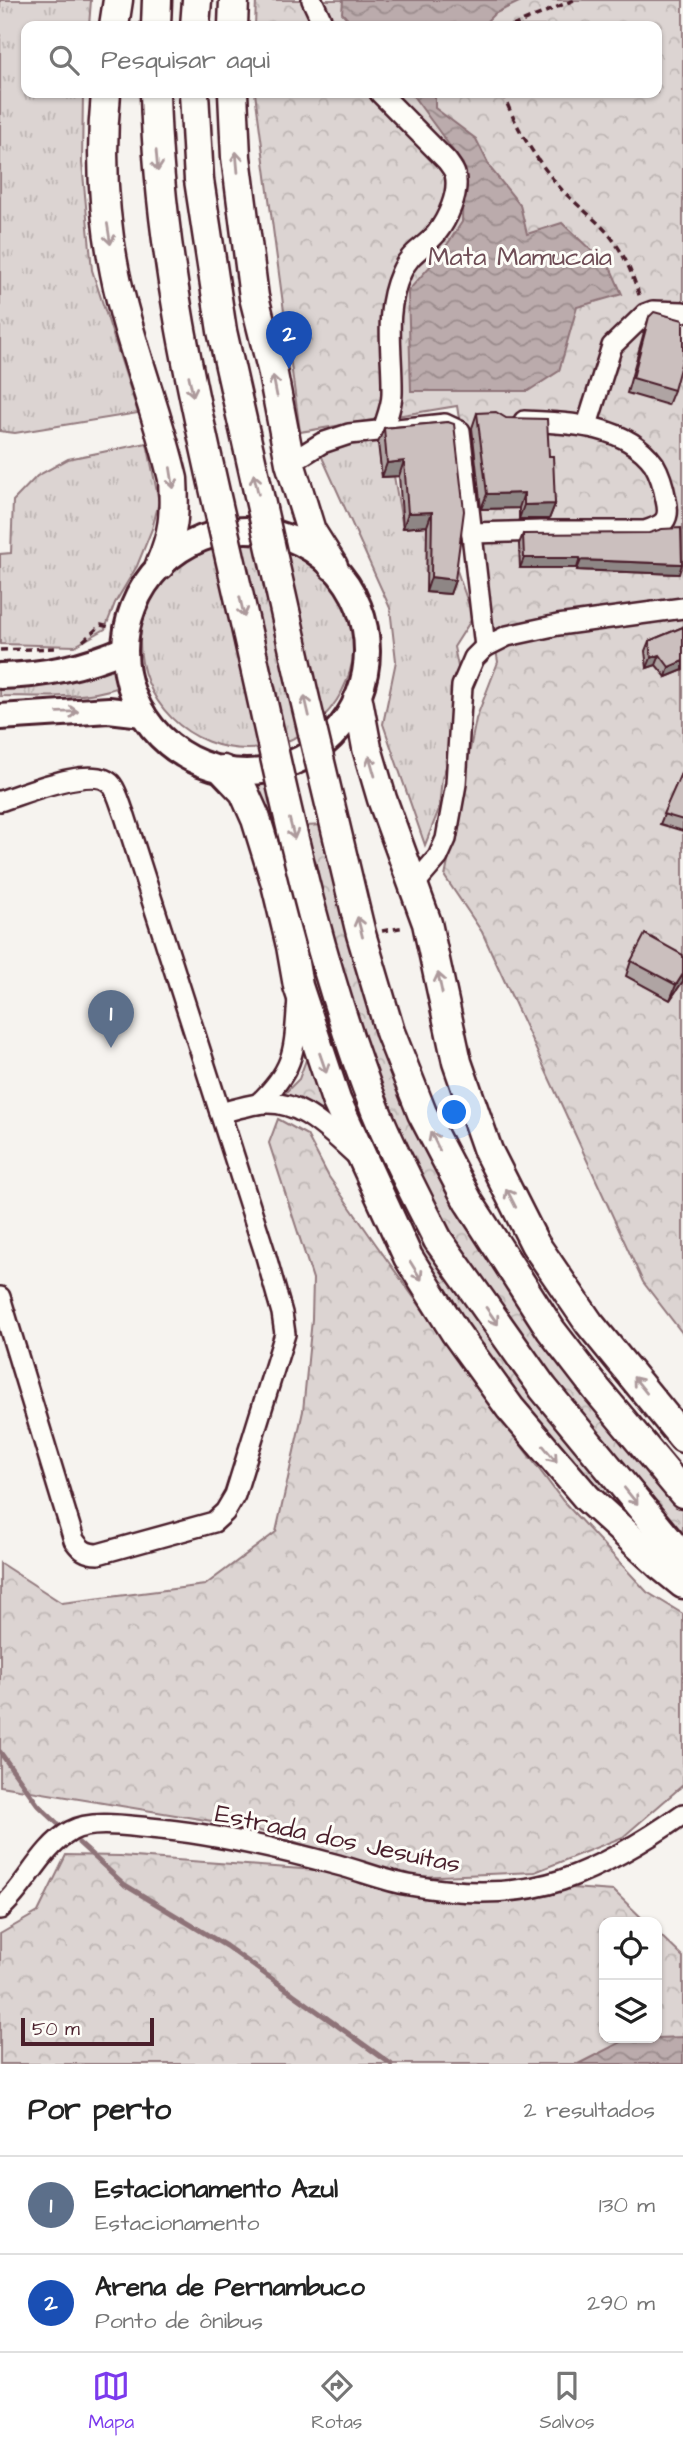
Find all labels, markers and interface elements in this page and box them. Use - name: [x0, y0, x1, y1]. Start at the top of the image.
- search box: [21, 21, 662, 98]
- icon: search: [45, 41, 83, 79]
- text: Pesquisar aqui: [101, 42, 270, 78]
- one-way arrow: [151, 149, 164, 172]
- one-way arrow: [230, 151, 243, 174]
- one-way arrow: [103, 222, 116, 245]
- park label: Mata Mamucaia: [428, 239, 612, 275]
- pin: 2: [266, 311, 312, 369]
- one-way arrow: [185, 374, 199, 397]
- one-way arrow: [268, 375, 281, 398]
- one-way arrow: [166, 466, 179, 488]
- one-way arrow: [248, 473, 262, 496]
- one-way arrow: [236, 596, 249, 618]
- one-way arrow: [299, 695, 313, 718]
- one-way arrow: [56, 705, 79, 718]
- one-way arrow: [365, 755, 378, 777]
- one-way arrow: [286, 817, 299, 840]
- one-way arrow: [353, 916, 366, 939]
- one-way arrow: [432, 972, 446, 995]
- pin: 1: [88, 990, 134, 1048]
- one-way arrow: [318, 1052, 330, 1074]
- your location: [437, 1095, 471, 1129]
- one-way arrow: [428, 1131, 442, 1152]
- one-way arrow: [504, 1188, 518, 1209]
- one-way arrow: [410, 1260, 424, 1280]
- one-way arrow: [485, 1306, 499, 1325]
- one-way arrow: [632, 1376, 647, 1394]
- one-way arrow: [542, 1445, 558, 1463]
- one-way arrow: [624, 1486, 639, 1504]
- street label: Estrada dos Jesuítas: [212, 1795, 464, 1883]
- map controls: [599, 1917, 662, 2043]
- button: locate: [599, 1917, 662, 1980]
- button: layers: [599, 1980, 662, 2043]
- scale bar: [21, 2015, 154, 2047]
- text: 50 m: [32, 2016, 80, 2043]
- text: Por perto: [28, 2089, 171, 2131]
- text: 2 resultados: [523, 2094, 655, 2126]
- text: Estacionamento Azul: [95, 2171, 338, 2207]
- text: 1: [50, 2189, 52, 2221]
- text: 130 m: [599, 2189, 655, 2221]
- text: Estacionamento: [95, 2207, 259, 2239]
- text: Arena de Pernambuco: [95, 2269, 365, 2305]
- text: 2: [44, 2287, 58, 2319]
- text: 290 m: [587, 2287, 655, 2319]
- text: Ponto de ônibus: [95, 2305, 263, 2337]
- tab: Mapa: [89, 2367, 134, 2436]
- tab: Rotas: [311, 2367, 362, 2436]
- tab: Salvos: [540, 2367, 594, 2436]

